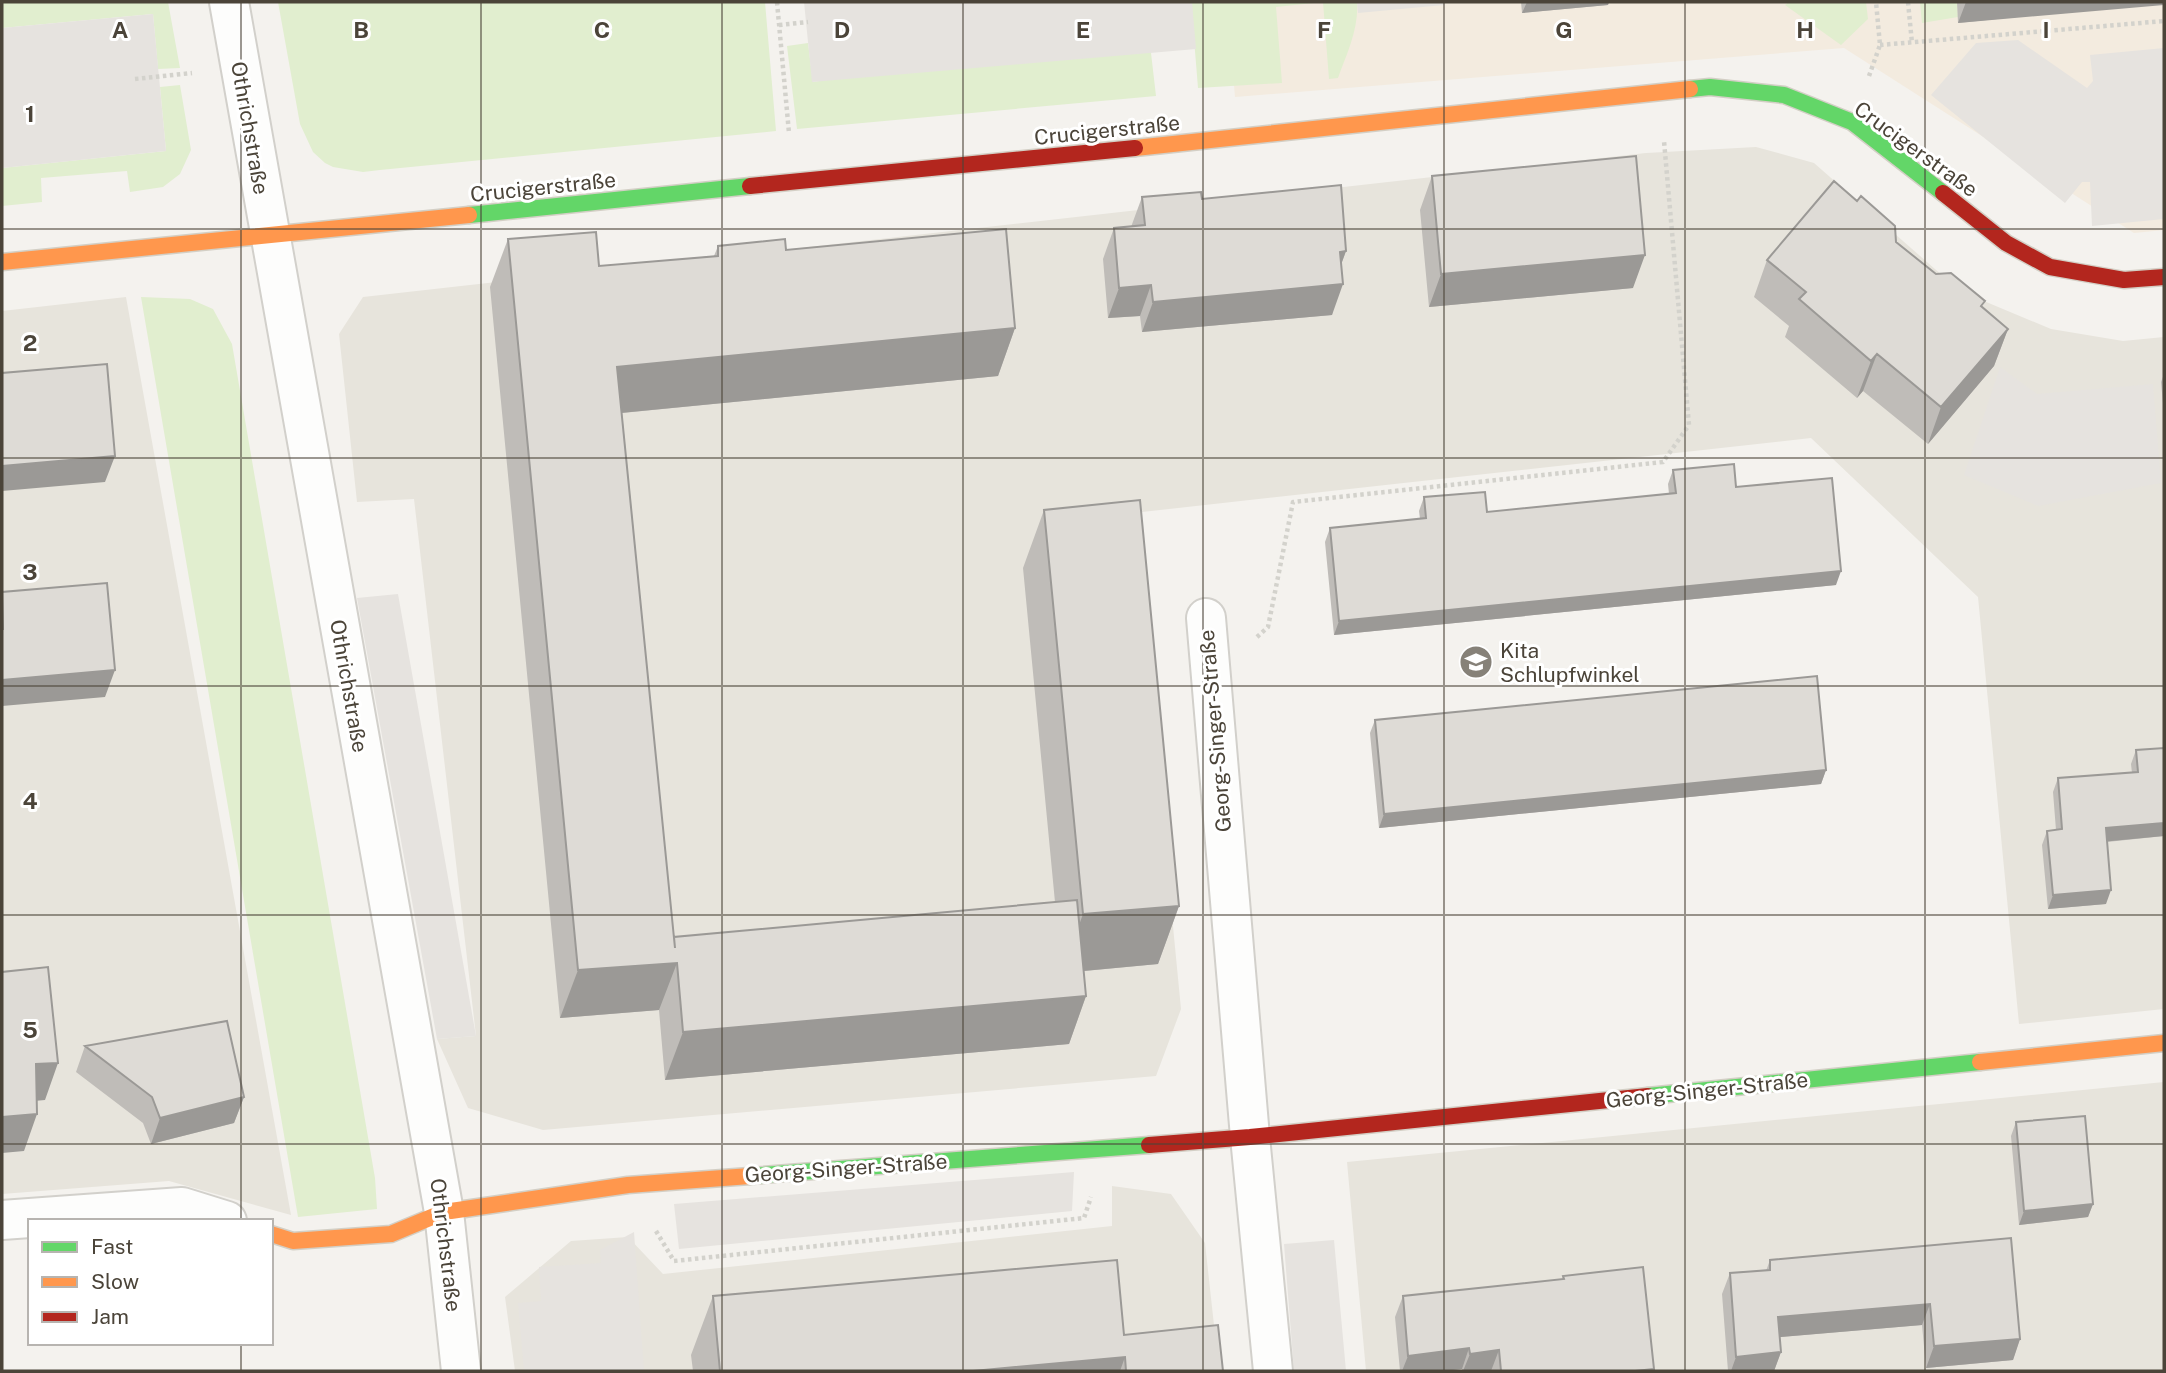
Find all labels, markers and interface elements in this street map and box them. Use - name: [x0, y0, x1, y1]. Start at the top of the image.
- text: A: [112, 16, 129, 43]
- text: B: [353, 16, 369, 43]
- text: C: [594, 16, 610, 43]
- text: D: [834, 16, 850, 43]
- text: E: [1076, 16, 1090, 43]
- text: F: [1317, 16, 1331, 43]
- text: G: [1555, 16, 1573, 43]
- text: H: [1796, 16, 1814, 43]
- text: I: [2042, 16, 2050, 43]
- street label: Othrichstraße: [226, 60, 274, 196]
- street label: Crucigerstraße: [1849, 96, 1983, 202]
- text: 1: [25, 100, 35, 127]
- street label: Crucigerstraße: [1033, 110, 1181, 150]
- street label: Crucigerstraße: [469, 167, 617, 207]
- text: 2: [23, 329, 37, 356]
- text: 3: [22, 558, 38, 585]
- street label: Othrichstraße: [325, 618, 373, 754]
- street label: Georg-Singer-Straße: [1194, 629, 1236, 833]
- place label: Kita Schlupfwinkel: [1500, 638, 1640, 687]
- school or university icon: Kita Schlupfwinkel: [1457, 643, 1495, 681]
- text: 4: [22, 787, 38, 814]
- text: 5: [22, 1016, 38, 1043]
- street label: Georg-Singer-Straße: [1605, 1067, 1809, 1113]
- street label: Georg-Singer-Straße: [744, 1148, 948, 1188]
- street label: Othrichstraße: [425, 1177, 467, 1313]
- legend: [28, 1219, 273, 1345]
- text: Fast: [91, 1234, 133, 1259]
- text: Slow: [91, 1269, 139, 1294]
- text: Jam: [91, 1304, 129, 1329]

